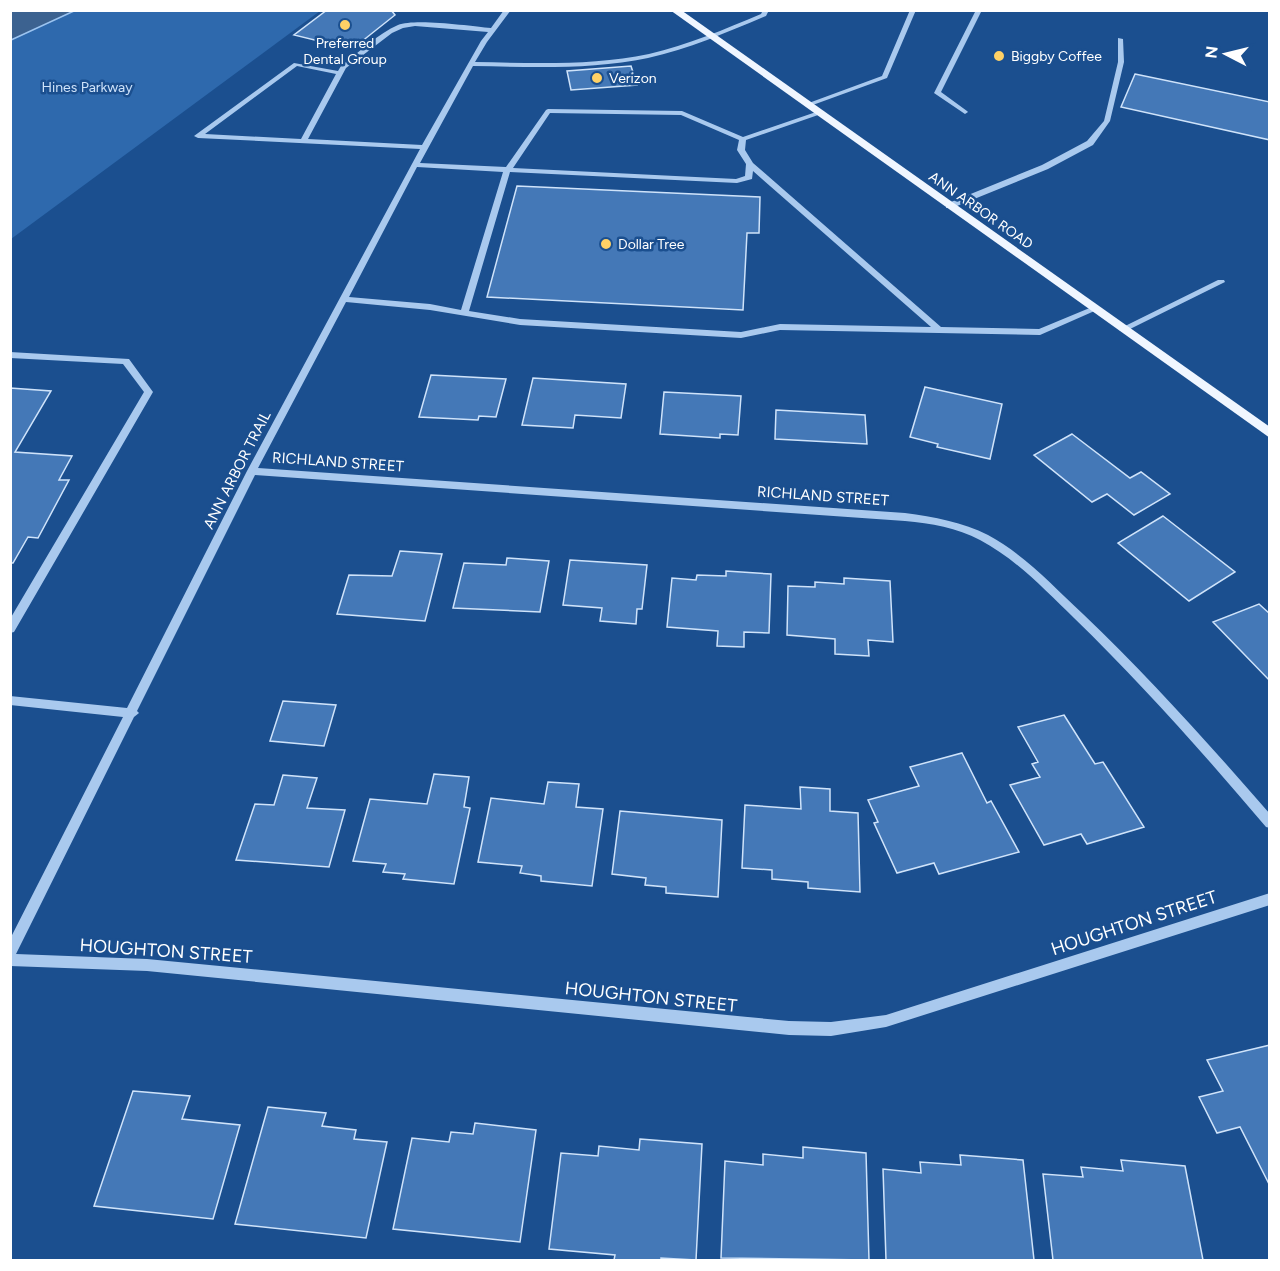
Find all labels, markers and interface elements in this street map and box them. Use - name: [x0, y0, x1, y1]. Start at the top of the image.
- marker: Preferred Dental Group: [338, 18, 352, 32]
- north arrow: [1196, 24, 1256, 84]
- place label: Preferred Dental Group: [303, 35, 387, 68]
- text: N: [1201, 45, 1222, 60]
- place label: Biggby Coffee: [1011, 48, 1102, 65]
- marker: Biggby Coffee: [992, 49, 1006, 63]
- place label: Verizon: [609, 70, 657, 87]
- marker: Verizon: [590, 71, 604, 85]
- park label: Hines Parkway: [41, 79, 133, 96]
- street label: ANN ARBOR ROAD: [925, 168, 1036, 253]
- place label: Dollar Tree: [618, 236, 685, 253]
- marker: Dollar Tree: [599, 237, 613, 251]
- street label: ANN ARBOR TRAIL: [199, 408, 275, 532]
- street label: RICHLAND STREET: [272, 448, 405, 476]
- street label: RICHLAND STREET: [757, 482, 890, 510]
- street label: HOUGHTON STREET: [1048, 886, 1220, 960]
- street label: HOUGHTON STREET: [79, 934, 253, 968]
- street label: HOUGHTON STREET: [564, 977, 738, 1017]

